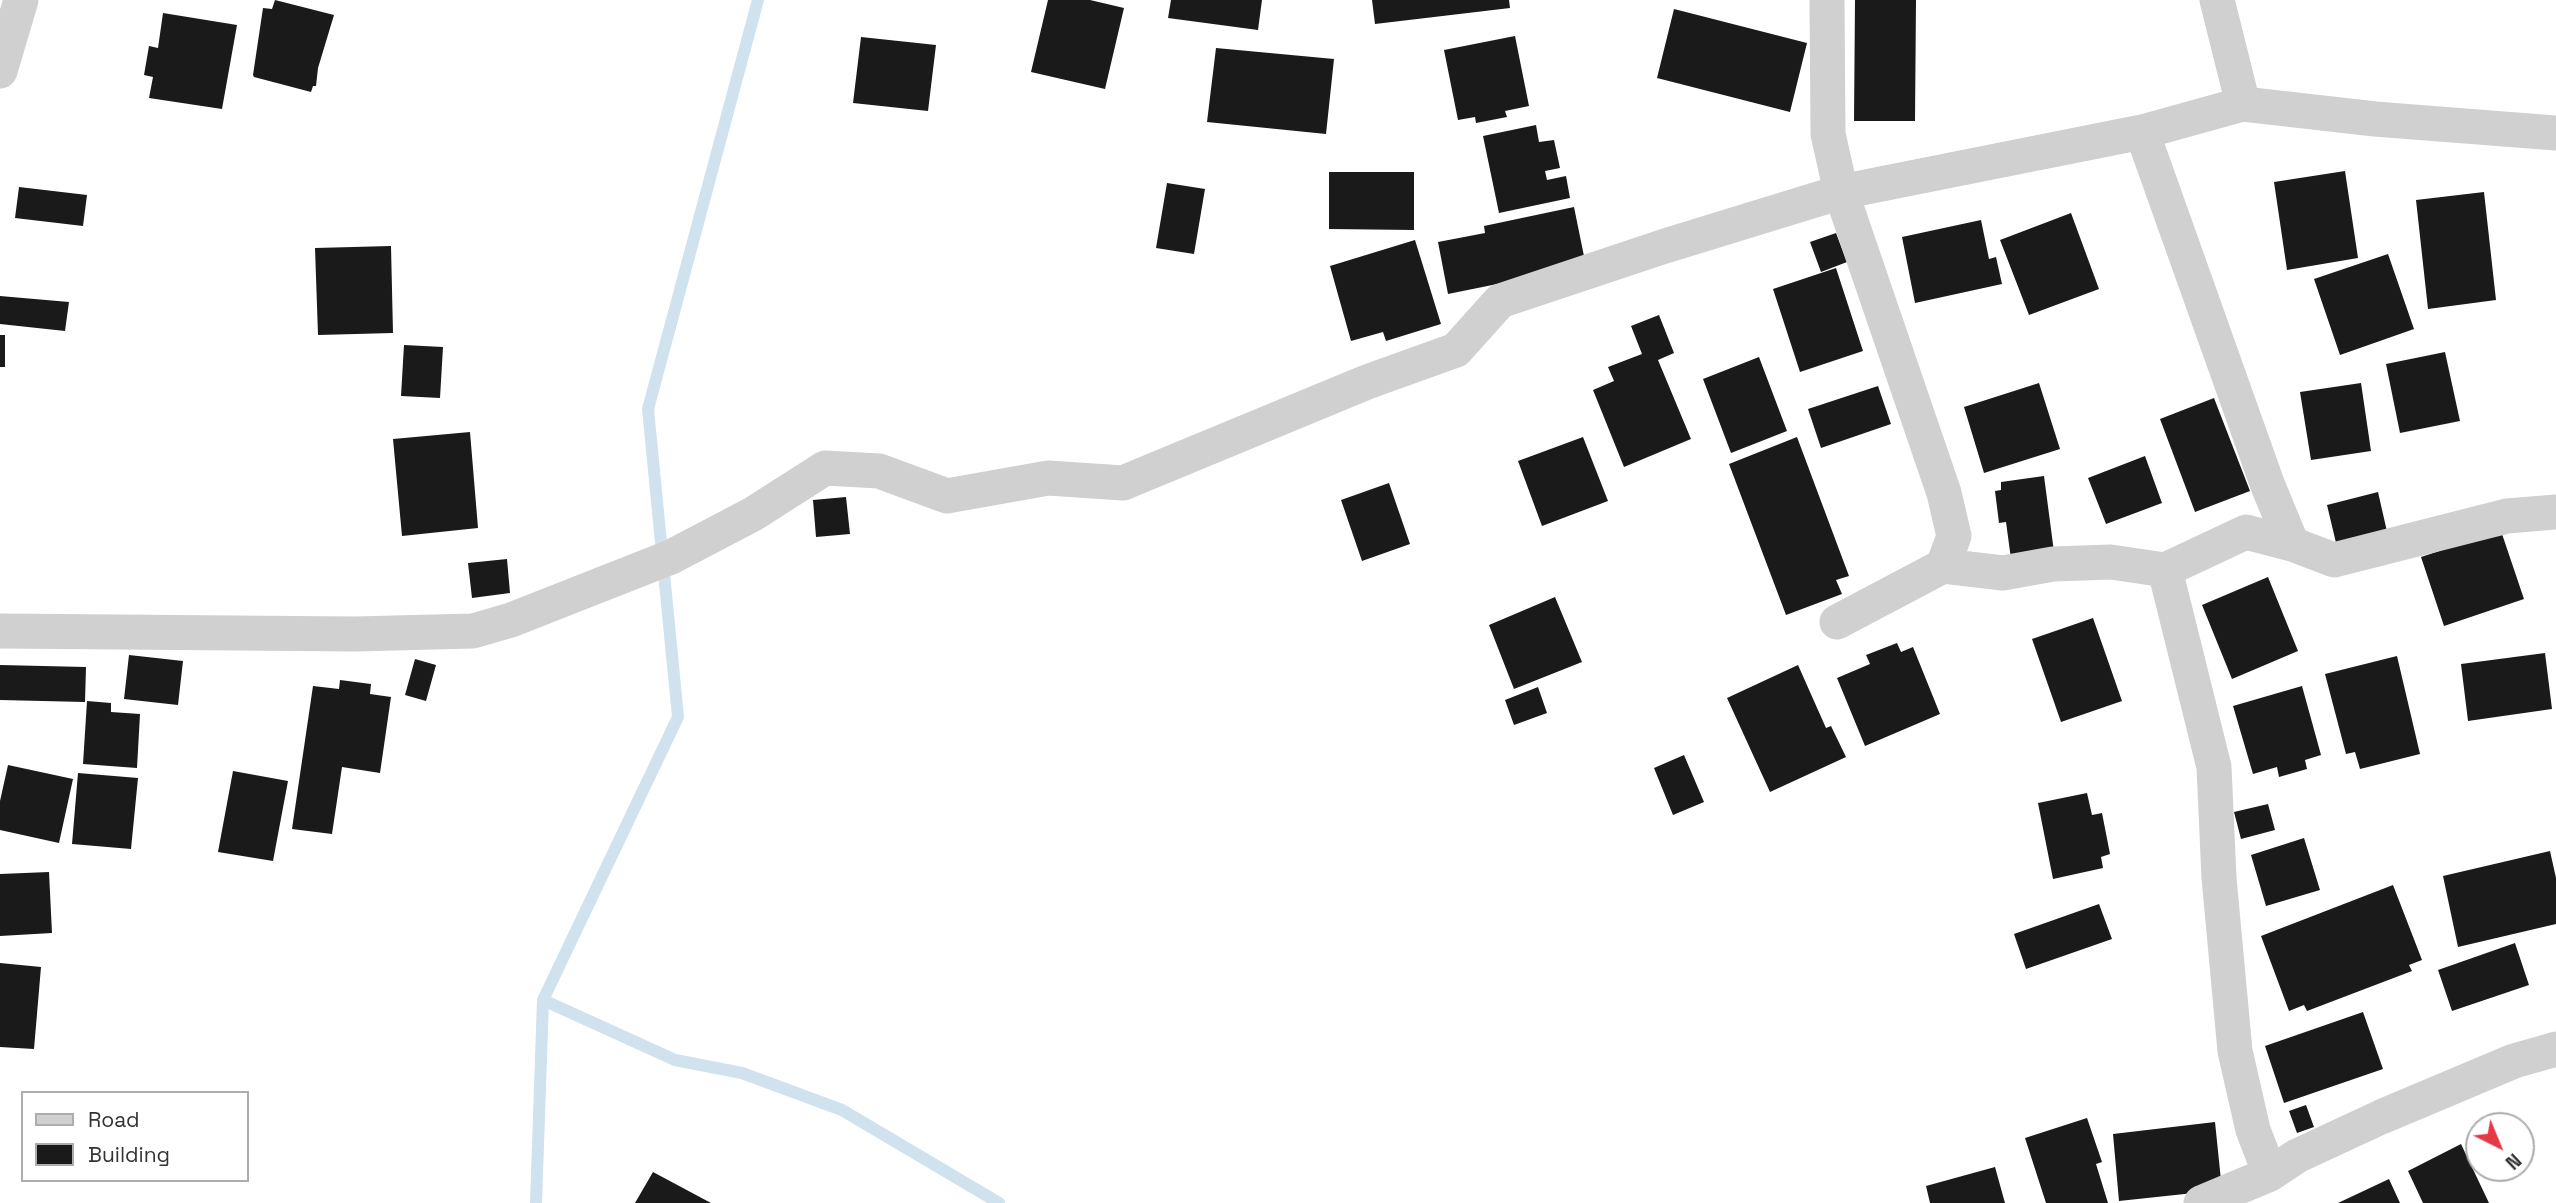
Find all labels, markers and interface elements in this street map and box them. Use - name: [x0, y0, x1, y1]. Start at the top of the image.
- legend: [21, 1091, 248, 1182]
- text: Road: [88, 1106, 140, 1133]
- north arrow: [2465, 1112, 2535, 1182]
- text: Building: [88, 1141, 170, 1168]
- text: N: [2500, 1148, 2526, 1175]

